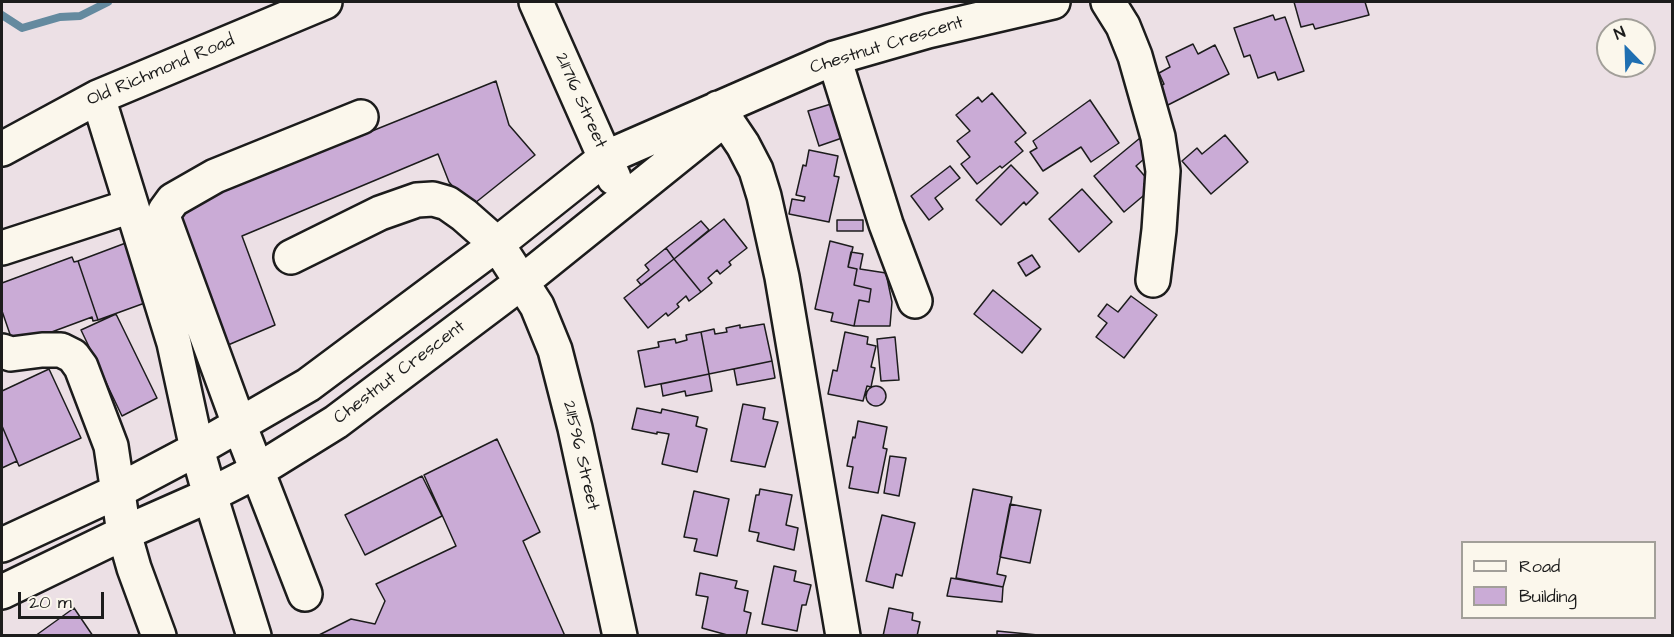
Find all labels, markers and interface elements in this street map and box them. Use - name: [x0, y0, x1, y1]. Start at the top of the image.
- street label: Chestnut Crescent: [808, 12, 966, 80]
- north arrow: [1596, 18, 1656, 78]
- text: N: [1611, 21, 1629, 45]
- street label: Old Richmond Road: [84, 30, 238, 112]
- street label: 211716 Street: [549, 50, 611, 152]
- street label: Chestnut Crescent: [330, 316, 470, 430]
- street label: 211596 Street: [557, 399, 603, 513]
- legend: [1461, 541, 1656, 619]
- text: Road: [1519, 554, 1560, 579]
- scale bar: [21, 580, 106, 618]
- text: Building: [1519, 584, 1577, 609]
- text: 20 m: [29, 590, 72, 615]

